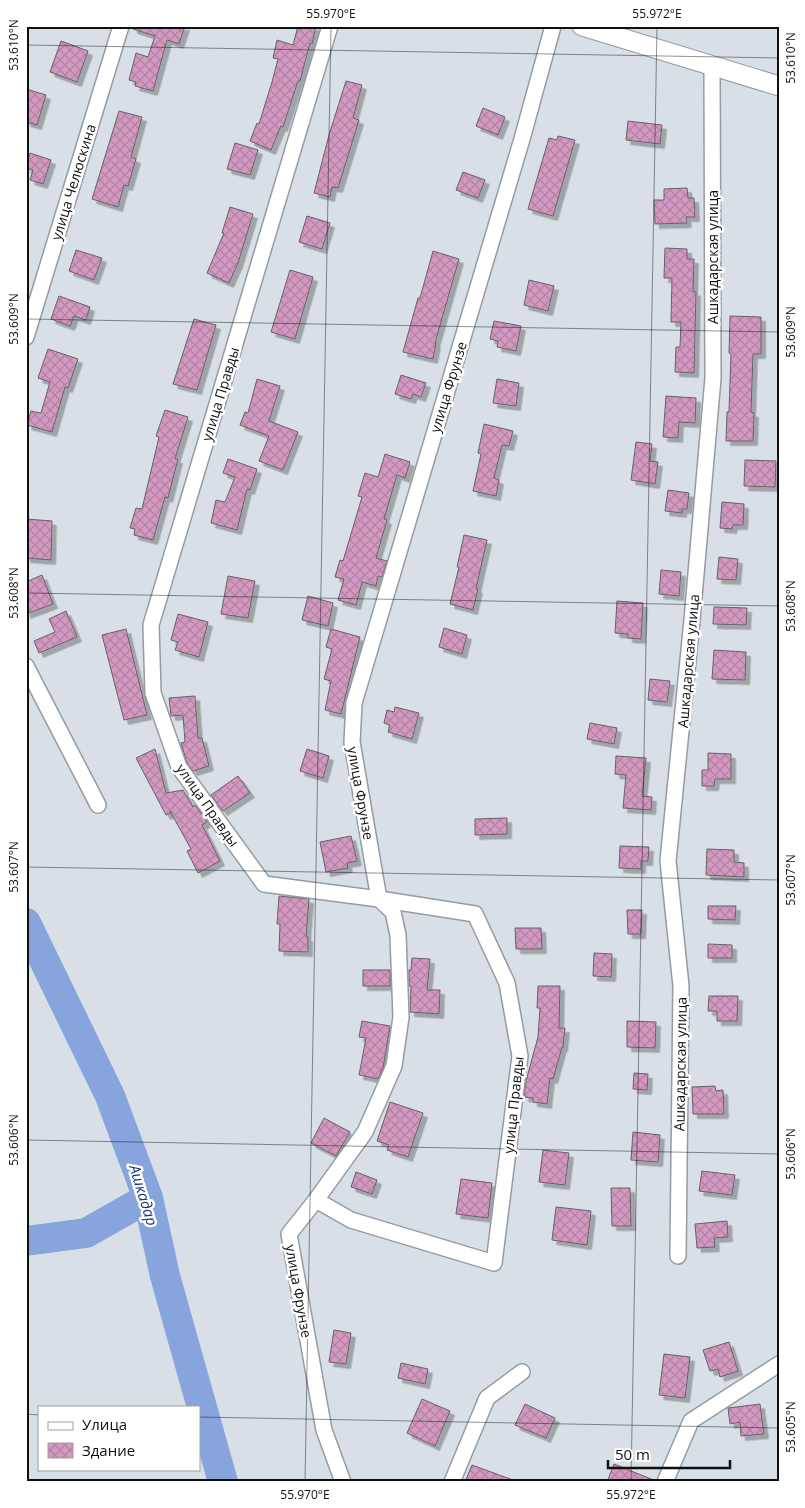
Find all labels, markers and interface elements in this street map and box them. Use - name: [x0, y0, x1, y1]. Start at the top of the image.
- text: 55.970°E: [306, 5, 356, 22]
- text: 55.972°E: [632, 5, 682, 22]
- text: 53.610°N: [5, 19, 22, 71]
- text: 53.610°N: [782, 32, 799, 84]
- street label: улица Челюскина: [46, 121, 100, 243]
- street label: Ашкадарская улица: [703, 190, 722, 324]
- text: 53.609°N: [5, 293, 22, 345]
- text: 53.609°N: [782, 306, 799, 358]
- street label: улица Фрунзе: [425, 339, 471, 435]
- street label: улица Правды: [197, 345, 243, 443]
- text: 53.608°N: [5, 567, 22, 619]
- text: 53.608°N: [782, 580, 799, 632]
- street label: Ашкадарская улица: [673, 593, 703, 729]
- street label: улица Фрунзе: [343, 745, 379, 841]
- street label: улица Правды: [172, 760, 244, 850]
- text: 53.607°N: [5, 841, 22, 893]
- text: 53.607°N: [782, 854, 799, 906]
- street label: Ашкадарская улица: [669, 997, 691, 1131]
- street label: улица Правды: [498, 1056, 528, 1154]
- text: 53.606°N: [5, 1114, 22, 1166]
- text: 53.606°N: [782, 1128, 799, 1180]
- water label: Ашкадар: [125, 1161, 163, 1228]
- street label: улица Фрунзе: [281, 1243, 317, 1339]
- text: 53.605°N: [782, 1401, 799, 1453]
- legend: [38, 1406, 200, 1470]
- text: Улица: [82, 1414, 127, 1434]
- scale bar: [608, 1438, 730, 1470]
- text: Здание: [82, 1440, 135, 1460]
- text: 50 m: [615, 1444, 650, 1464]
- text: 55.970°E: [280, 1486, 330, 1503]
- text: 55.972°E: [606, 1486, 656, 1503]

